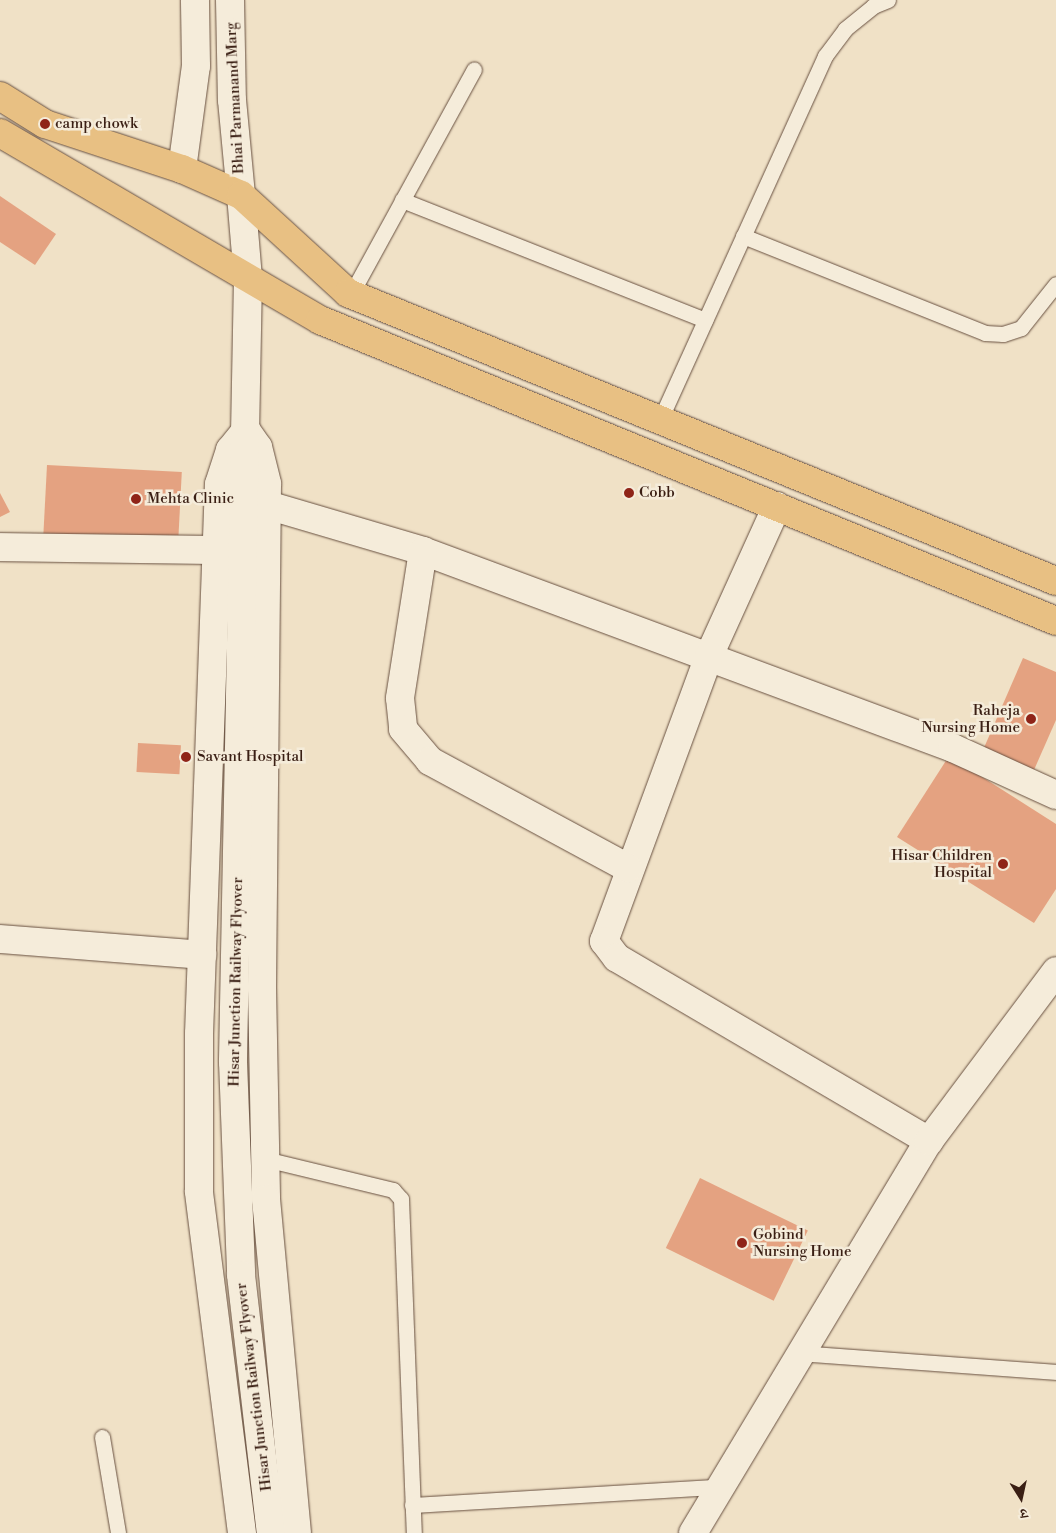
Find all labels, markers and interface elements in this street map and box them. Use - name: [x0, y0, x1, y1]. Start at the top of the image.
- street label: Bhai Parmanand Marg: [222, 22, 248, 174]
- place label: camp chowk: [55, 115, 138, 133]
- marker: camp chowk: [39, 118, 51, 130]
- place label: Cobb: [639, 484, 675, 502]
- marker: Cobb: [623, 487, 635, 499]
- place label: Mehta Clinic: [147, 490, 234, 508]
- marker: Mehta Clinic: [129, 492, 143, 506]
- place label: Raheja Nursing Home: [922, 701, 1020, 736]
- marker: Raheja Nursing Home: [1024, 712, 1038, 726]
- place label: Savant Hospital: [197, 748, 303, 766]
- marker: Savant Hospital: [179, 750, 193, 764]
- place label: Hisar Children Hospital: [891, 846, 992, 881]
- marker: Hisar Children Hospital: [996, 857, 1010, 871]
- street label: Hisar Junction Railway Flyover: [225, 877, 247, 1087]
- place label: Gobind Nursing Home: [753, 1225, 851, 1260]
- marker: Gobind Nursing Home: [735, 1236, 749, 1250]
- street label: Hisar Junction Railway Flyover: [232, 1282, 276, 1492]
- north arrow: [996, 1473, 1046, 1523]
- text: उ: [1019, 1503, 1029, 1522]

